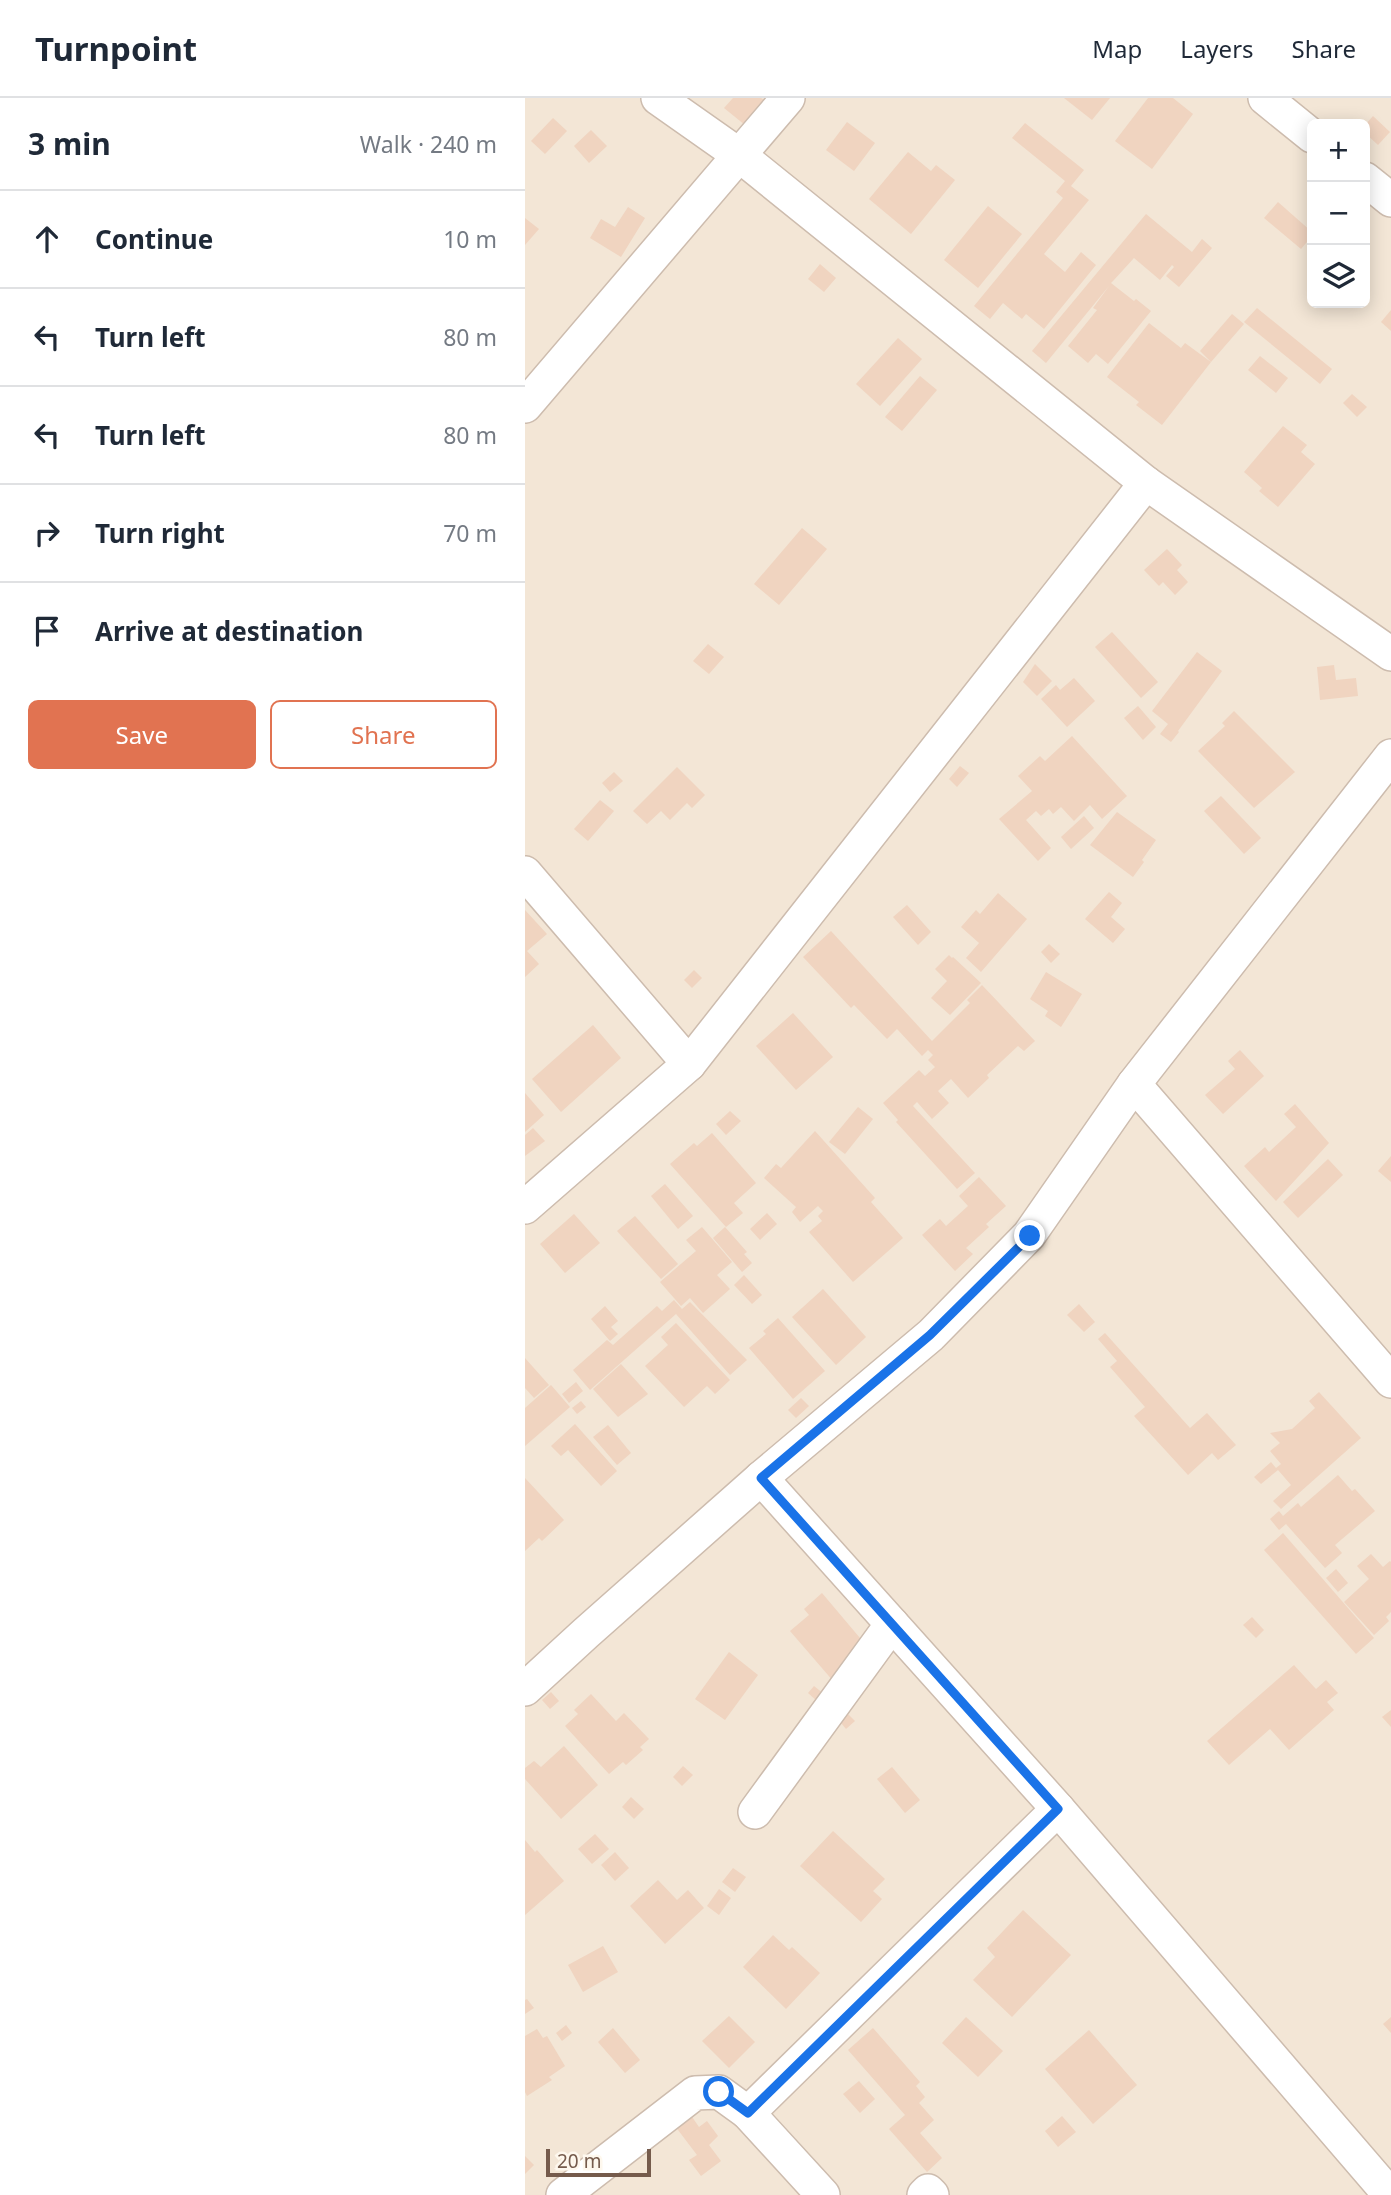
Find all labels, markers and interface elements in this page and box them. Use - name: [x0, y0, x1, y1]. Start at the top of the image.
- text: Turnpoint: [35, 26, 197, 71]
- text: Map: [1092, 32, 1142, 65]
- text: Layers: [1180, 32, 1254, 65]
- text: Share: [1292, 32, 1356, 65]
- map controls: [1307, 119, 1370, 308]
- button: +: [1307, 119, 1370, 182]
- text: 3 min: [28, 123, 111, 164]
- text: Walk · 240 m: [360, 128, 497, 160]
- button: −: [1307, 182, 1370, 245]
- icon: ahead: [28, 220, 66, 258]
- text: Continue: [95, 221, 213, 257]
- text: 10 m: [443, 223, 497, 255]
- button: layers: [1307, 245, 1370, 308]
- icon: left: [28, 318, 66, 356]
- text: Turn left: [95, 319, 206, 355]
- text: 80 m: [443, 321, 497, 353]
- icon: left: [28, 416, 66, 454]
- text: Turn left: [95, 417, 206, 453]
- text: 80 m: [443, 419, 497, 451]
- icon: right: [28, 514, 66, 552]
- text: Turn right: [95, 515, 225, 551]
- text: 70 m: [443, 517, 497, 549]
- icon: arrive: [28, 612, 66, 650]
- text: Arrive at destination: [95, 613, 364, 649]
- button: Save: [28, 700, 256, 769]
- button: Share: [270, 700, 497, 769]
- route end: [1014, 1220, 1045, 1251]
- route start: [703, 2076, 734, 2107]
- scale bar: [546, 2146, 651, 2178]
- text: 20 m: [557, 2148, 601, 2174]

